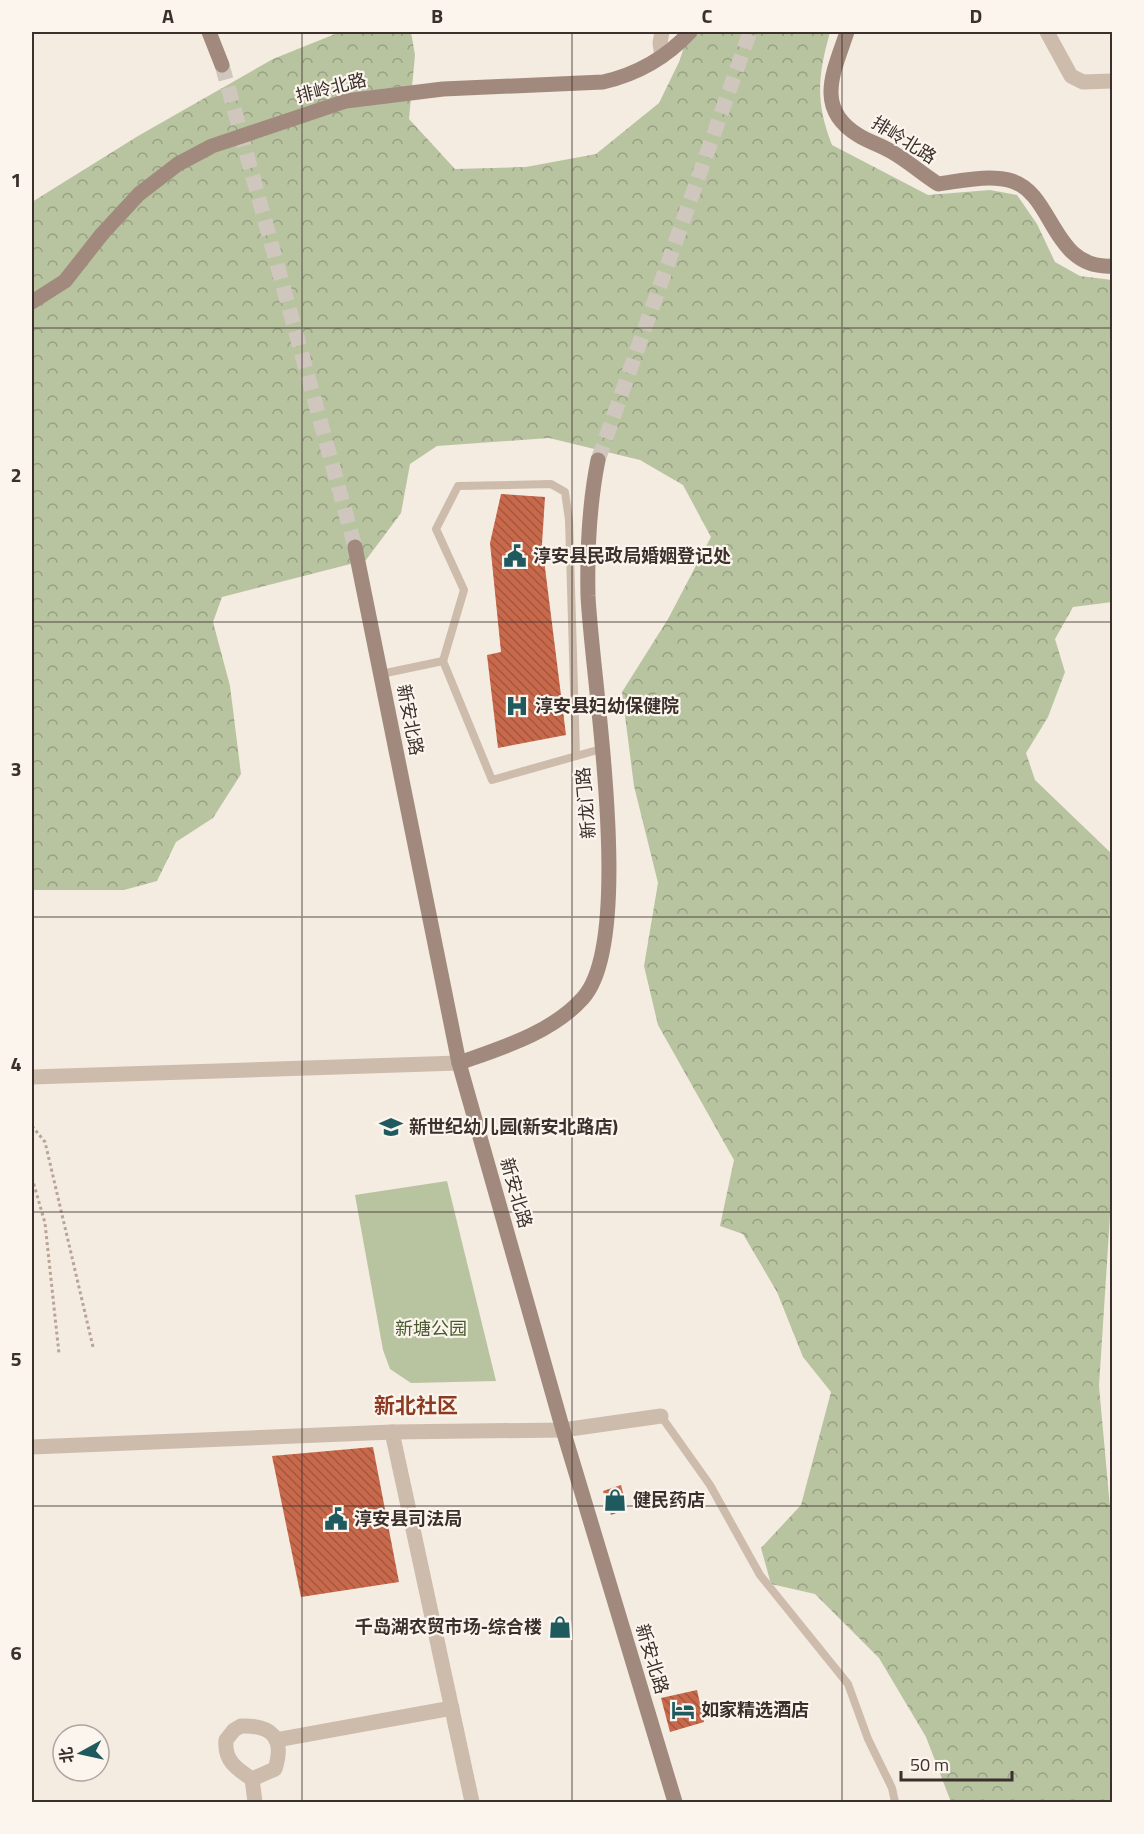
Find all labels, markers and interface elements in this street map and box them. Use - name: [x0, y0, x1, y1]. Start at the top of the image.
- text: A: [162, 0, 174, 31]
- text: B: [431, 0, 443, 31]
- text: C: [702, 0, 713, 31]
- text: D: [970, 0, 982, 31]
- street label: 排岭北路: [293, 66, 369, 109]
- street label: 排岭北路: [867, 109, 942, 170]
- text: 1: [10, 164, 22, 195]
- text: 2: [10, 459, 22, 490]
- place label: 淳安县民政局婚姻登记处: [533, 542, 731, 569]
- public building icon: 淳安县民政局婚姻登记处: [502, 543, 528, 569]
- street label: 新安北路: [390, 682, 431, 758]
- place label: 淳安县妇幼保健院: [535, 692, 679, 719]
- hospital icon: 淳安县妇幼保健院: [504, 693, 530, 719]
- text: 3: [10, 753, 22, 784]
- street label: 新龙门路: [569, 766, 602, 840]
- text: 4: [10, 1048, 22, 1079]
- place label: 新世纪幼儿园(新安北路店): [409, 1113, 618, 1140]
- school or university icon: 新世纪幼儿园(新安北路店): [378, 1114, 404, 1140]
- street label: 新安北路: [494, 1155, 539, 1231]
- park label: 新塘公园: [395, 1315, 467, 1342]
- text: 5: [10, 1343, 22, 1374]
- district label: 新北社区: [374, 1389, 458, 1421]
- place label: 健民药店: [633, 1486, 705, 1513]
- shop icon: 健民药店: [602, 1487, 628, 1513]
- place label: 淳安县司法局: [354, 1505, 462, 1532]
- public building icon: 淳安县司法局: [323, 1506, 349, 1532]
- place label: 千岛湖农贸市场-综合楼: [355, 1613, 542, 1640]
- shop icon: 千岛湖农贸市场-综合楼: [547, 1614, 573, 1640]
- street label: 新安北路: [629, 1620, 676, 1697]
- text: 6: [10, 1637, 22, 1668]
- place label: 如家精选酒店: [701, 1696, 809, 1723]
- hotel icon: 如家精选酒店: [670, 1697, 696, 1723]
- north arrow: [51, 1723, 111, 1783]
- scale bar: [901, 1744, 1012, 1782]
- text: 北: [53, 1745, 79, 1765]
- text: 50 m: [910, 1751, 949, 1778]

